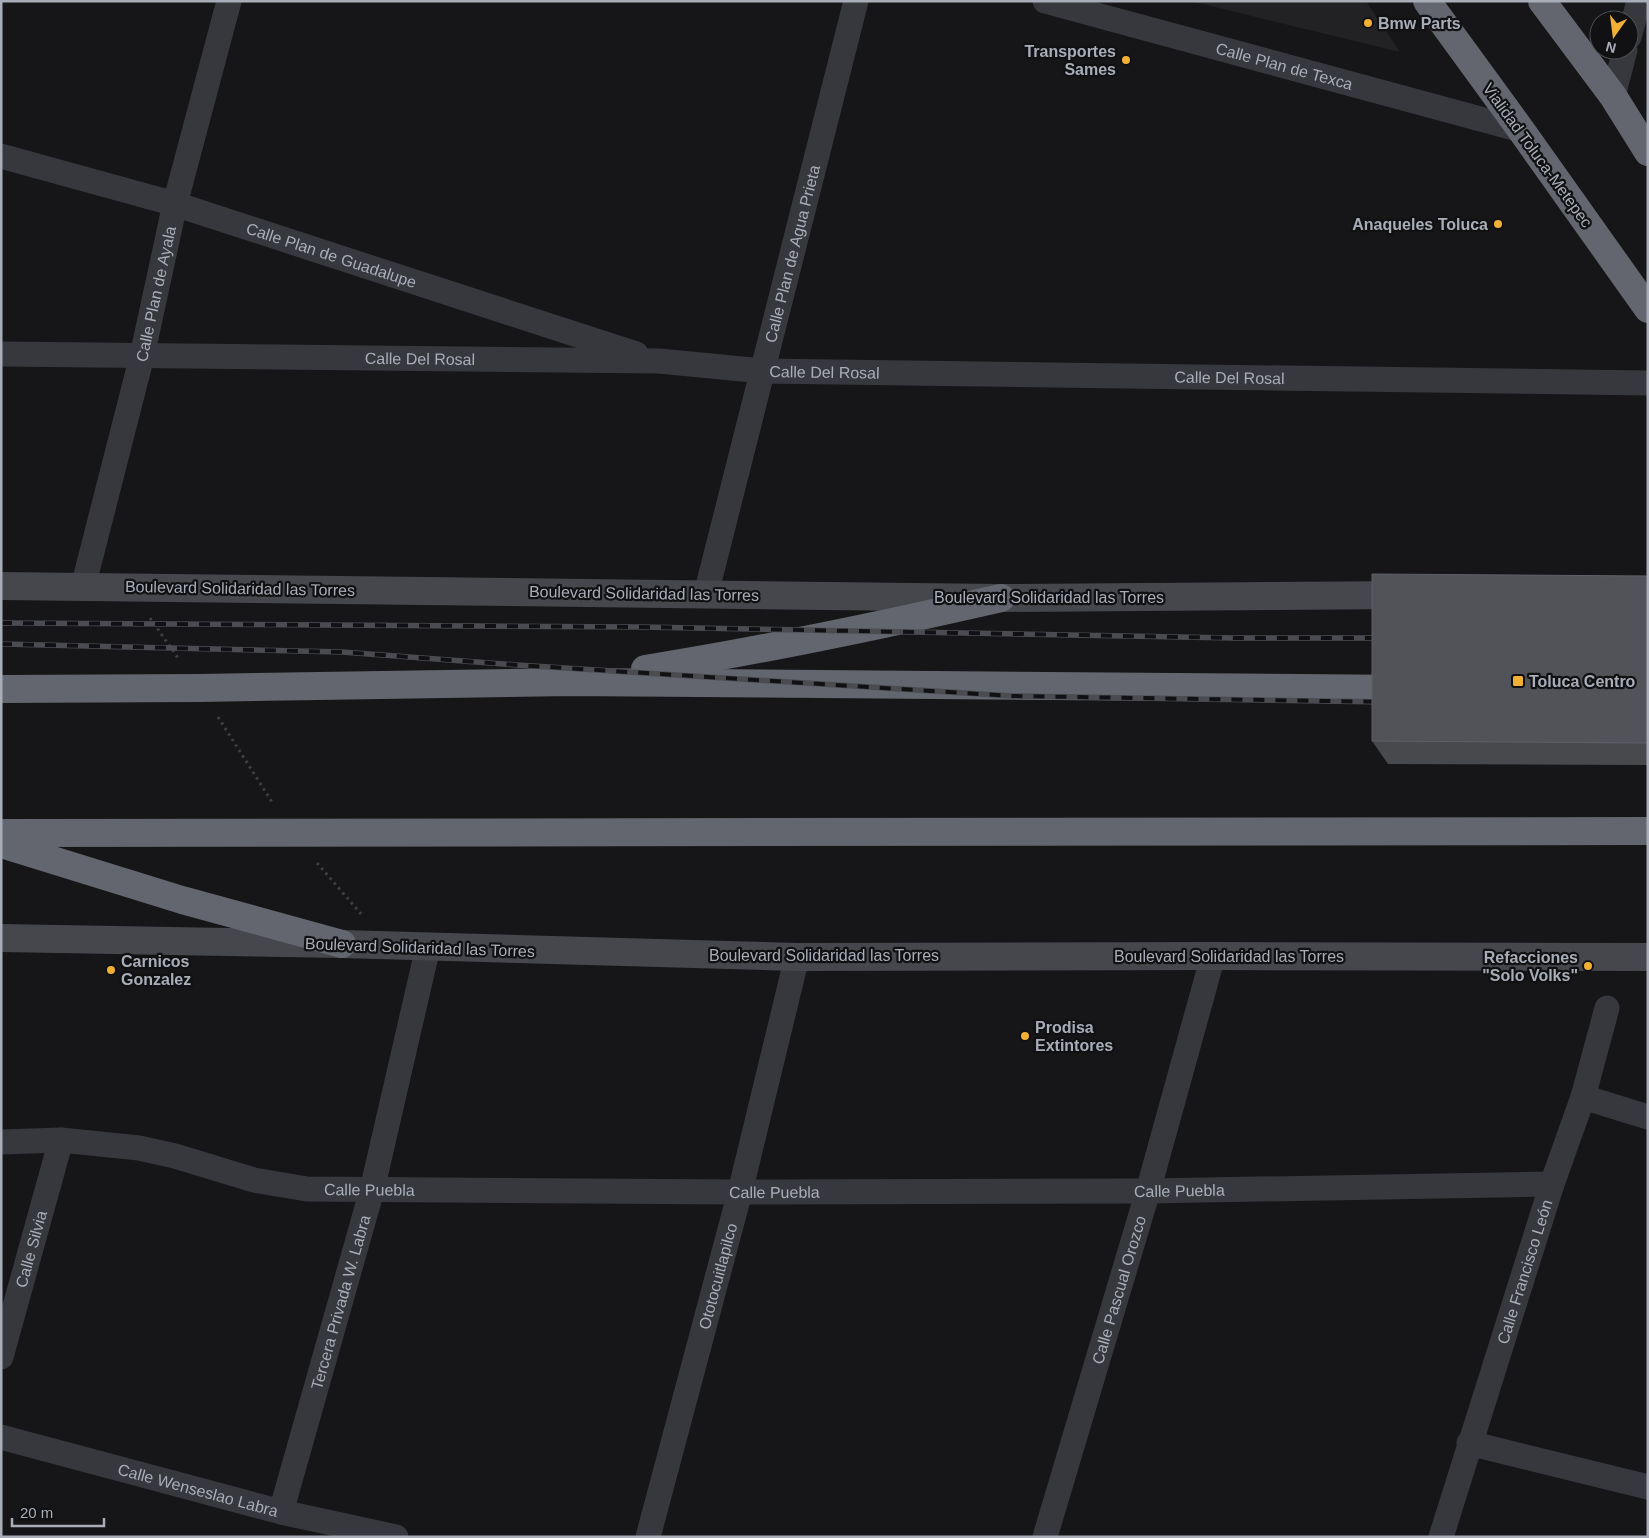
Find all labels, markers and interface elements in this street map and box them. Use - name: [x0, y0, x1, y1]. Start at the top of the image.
- north arrow: [1589, 10, 1639, 60]
- place label: Bmw Parts: [1378, 15, 1461, 32]
- marker: Bmw Parts: [1362, 17, 1374, 29]
- text: N: [1604, 39, 1618, 57]
- street label: Calle Plan de Texca: [1214, 40, 1355, 93]
- place label: Transportes Sames: [1024, 43, 1116, 78]
- marker: Transportes Sames: [1120, 54, 1132, 66]
- street label: Vialidad Toluca-Metepec: [1480, 80, 1596, 231]
- street label: Calle Plan de Agua Prieta: [762, 163, 823, 344]
- place label: Anaqueles Toluca: [1352, 216, 1488, 233]
- marker: Anaqueles Toluca: [1492, 218, 1504, 230]
- street label: Calle Plan de Guadalupe: [244, 220, 419, 291]
- street label: Calle Plan de Ayala: [133, 224, 179, 363]
- street label: Calle Del Rosal: [365, 350, 475, 368]
- street label: Calle Del Rosal: [769, 363, 880, 382]
- street label: Calle Del Rosal: [1174, 369, 1285, 387]
- street label: Boulevard Solidaridad las Torres: [125, 578, 355, 599]
- street label: Boulevard Solidaridad las Torres: [529, 583, 759, 604]
- street label: Boulevard Solidaridad las Torres: [934, 589, 1164, 606]
- place label: Toluca Centro: [1529, 673, 1636, 690]
- marker: Toluca Centro: [1511, 674, 1525, 688]
- street label: Boulevard Solidaridad las Torres: [305, 935, 535, 960]
- street label: Boulevard Solidaridad las Torres: [709, 947, 939, 964]
- street label: Boulevard Solidaridad las Torres: [1114, 948, 1344, 965]
- place label: Refacciones "Solo Volks": [1482, 949, 1578, 984]
- place label: Carnicos Gonzalez: [121, 953, 191, 988]
- marker: Refacciones "Solo Volks": [1582, 960, 1594, 972]
- marker: Carnicos Gonzalez: [105, 964, 117, 976]
- place label: Prodisa Extintores: [1035, 1019, 1113, 1054]
- marker: Prodisa Extintores: [1019, 1030, 1031, 1042]
- street label: Calle Puebla: [324, 1181, 415, 1199]
- street label: Calle Puebla: [1134, 1182, 1225, 1200]
- street label: Calle Puebla: [729, 1184, 820, 1201]
- street label: Calle Francisco León: [1494, 1198, 1556, 1346]
- street label: Calle Silvia: [13, 1209, 50, 1290]
- street label: Tercera Privada W. Labra: [308, 1213, 374, 1392]
- street label: Calle Pascual Orozco: [1089, 1214, 1149, 1366]
- street label: Ototocuitlapilco: [696, 1221, 740, 1331]
- street label: Calle Wenseslao Labra: [116, 1461, 280, 1520]
- scale bar: [12, 1496, 105, 1528]
- text: 20 m: [20, 1504, 53, 1521]

